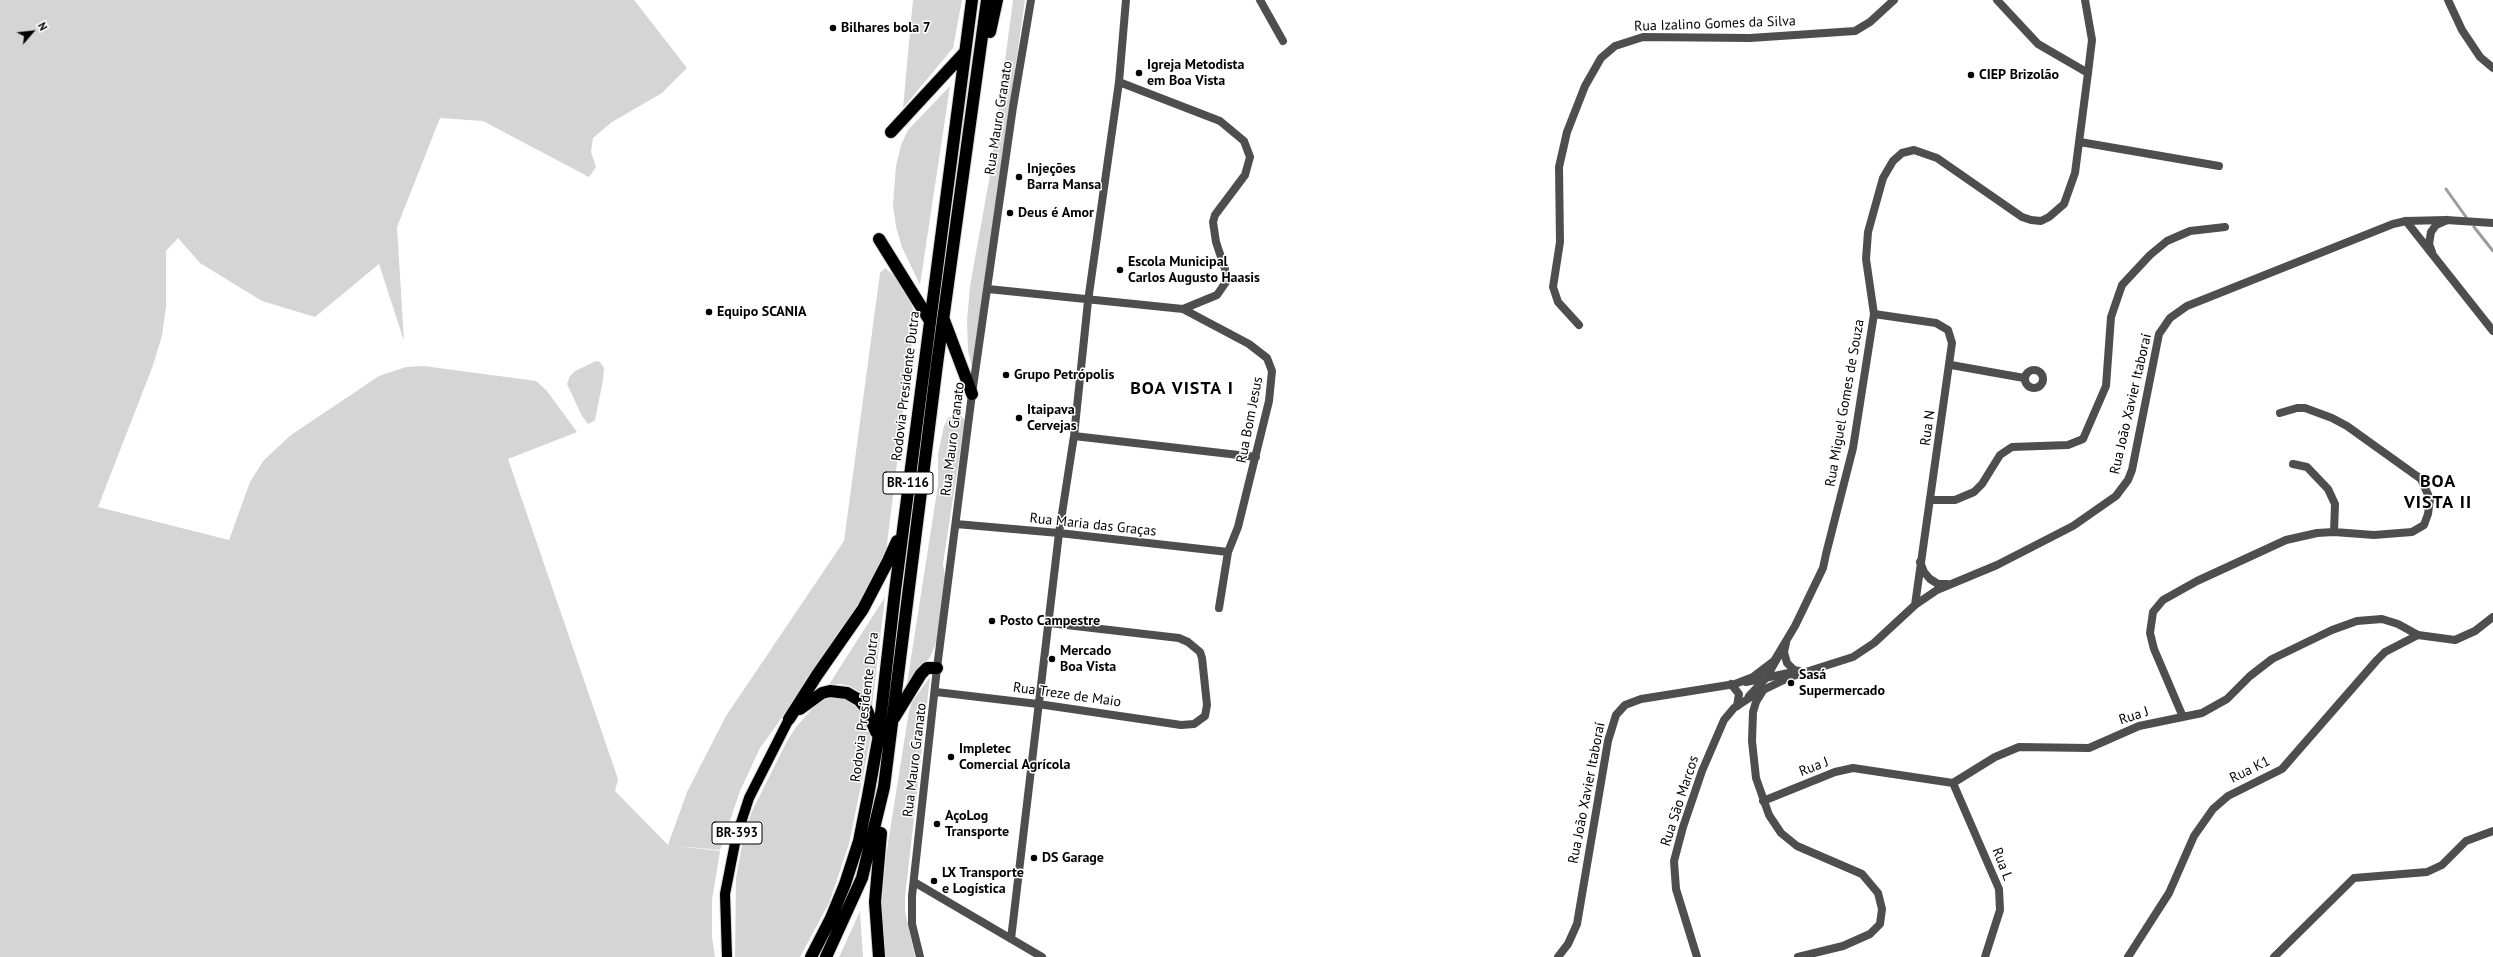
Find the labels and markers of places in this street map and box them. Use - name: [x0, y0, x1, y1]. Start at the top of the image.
- place label: Bilhares bola 7: [841, 20, 931, 36]
- marker: Bilhares bola 7: [828, 23, 838, 33]
- place label: Igreja Metodista em Boa Vista: [1147, 57, 1244, 90]
- place label: CIEP Brizolão: [1979, 67, 2059, 83]
- marker: Igreja Metodista em Boa Vista: [1134, 68, 1144, 78]
- marker: CIEP Brizolão: [1966, 70, 1976, 80]
- place label: Injeções Barra Mansa: [1027, 161, 1101, 194]
- marker: Injeções Barra Mansa: [1014, 172, 1024, 182]
- place label: Deus é Amor: [1018, 205, 1094, 221]
- marker: Deus é Amor: [1005, 208, 1015, 218]
- place label: Escola Municipal Carlos Augusto Haasis: [1128, 254, 1260, 286]
- marker: Escola Municipal Carlos Augusto Haasis: [1115, 265, 1125, 275]
- place label: Equipo SCANIA: [717, 304, 806, 320]
- marker: Equipo SCANIA: [704, 307, 714, 317]
- place label: Grupo Petrópolis: [1014, 367, 1114, 383]
- marker: Grupo Petrópolis: [1001, 370, 1011, 380]
- place label: Itaipava Cervejas: [1027, 402, 1077, 434]
- marker: Itaipava Cervejas: [1014, 413, 1024, 423]
- place label: Posto Campestre: [1000, 613, 1100, 629]
- marker: Posto Campestre: [987, 616, 997, 626]
- place label: Mercado Boa Vista: [1060, 643, 1116, 676]
- marker: Mercado Boa Vista: [1047, 654, 1057, 664]
- place label: Sasá Supermercado: [1799, 667, 1885, 700]
- marker: Sasá Supermercado: [1786, 678, 1796, 688]
- place label: Impletec Comercial Agrícola: [959, 741, 1070, 774]
- marker: Impletec Comercial Agrícola: [946, 752, 956, 762]
- place label: AçoLog Transporte: [945, 808, 1009, 840]
- marker: AçoLog Transporte: [932, 819, 942, 829]
- place label: DS Garage: [1042, 850, 1104, 866]
- marker: DS Garage: [1029, 853, 1039, 863]
- place label: LX Transporte e Logística: [942, 865, 1024, 898]
- marker: LX Transporte e Logística: [929, 876, 939, 886]

